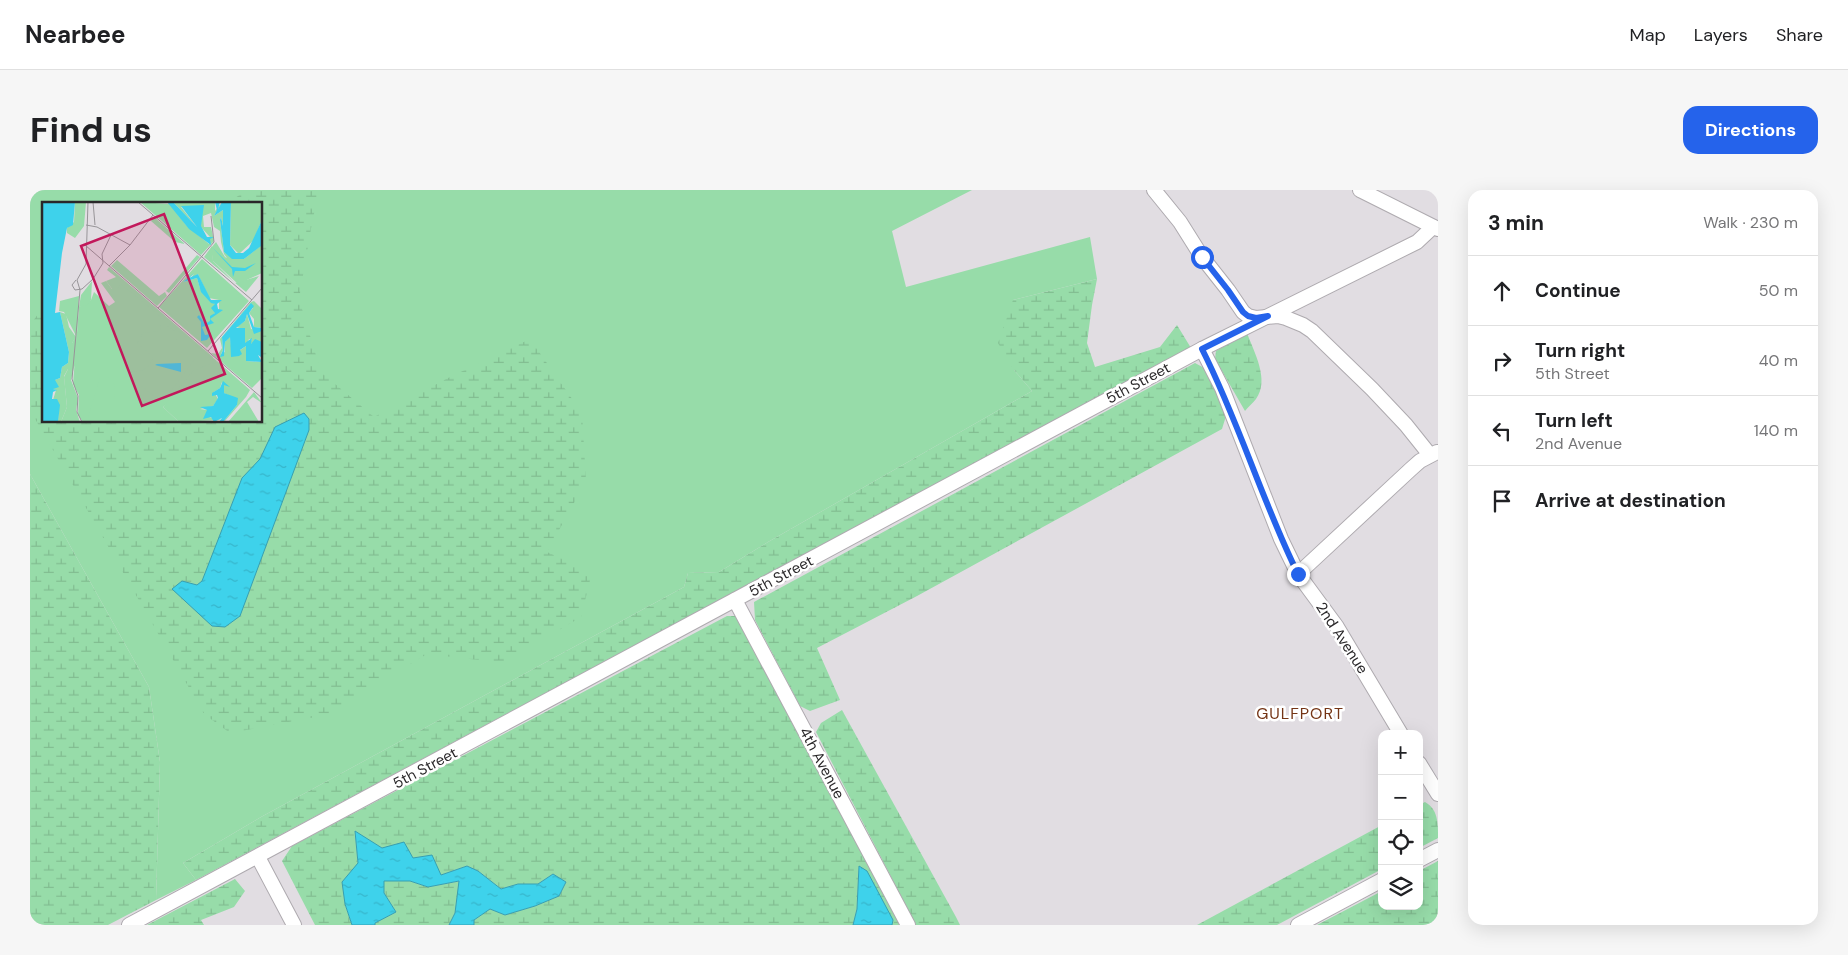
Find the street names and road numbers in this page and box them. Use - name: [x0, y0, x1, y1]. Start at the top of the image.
- street label: 5th Street: [1102, 358, 1174, 408]
- street label: 5th Street: [745, 551, 817, 601]
- street label: 2nd Avenue: [1311, 598, 1373, 678]
- street label: 4th Avenue: [795, 724, 849, 802]
- street label: 5th Street: [389, 743, 461, 793]

